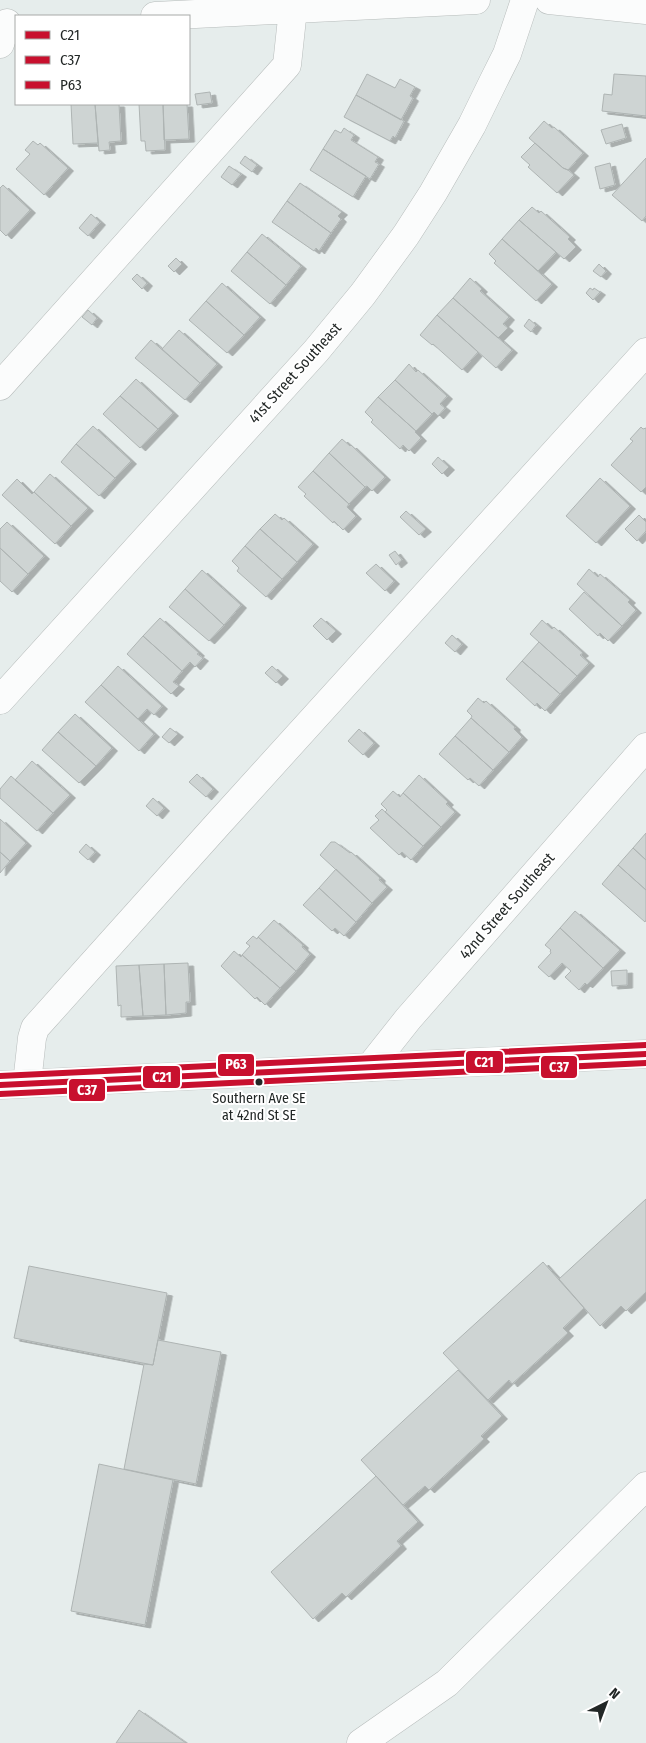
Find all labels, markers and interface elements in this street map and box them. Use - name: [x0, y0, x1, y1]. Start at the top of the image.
- legend: [15, 15, 190, 105]
- text: C21: [60, 26, 80, 44]
- text: C37: [60, 51, 80, 69]
- text: P63: [60, 76, 82, 94]
- street label: 41st Street Southeast: [245, 319, 345, 427]
- street label: 42nd Street Southeast: [456, 849, 558, 963]
- line badge: C21: [465, 1050, 504, 1074]
- line badge: P63: [217, 1053, 255, 1077]
- text: C21: [474, 1054, 494, 1071]
- line badge: C37: [540, 1055, 578, 1079]
- text: P63: [225, 1056, 247, 1073]
- text: C37: [549, 1059, 569, 1076]
- line badge: C21: [142, 1065, 181, 1089]
- text: C21: [152, 1069, 172, 1086]
- marker: Southern Ave SE at 42nd St SE: [254, 1077, 264, 1087]
- line badge: C37: [68, 1078, 106, 1102]
- text: C37: [77, 1082, 97, 1099]
- place label: Southern Ave SE at 42nd St SE: [212, 1090, 306, 1124]
- north arrow: [581, 1678, 631, 1728]
- text: N: [606, 1685, 623, 1703]

